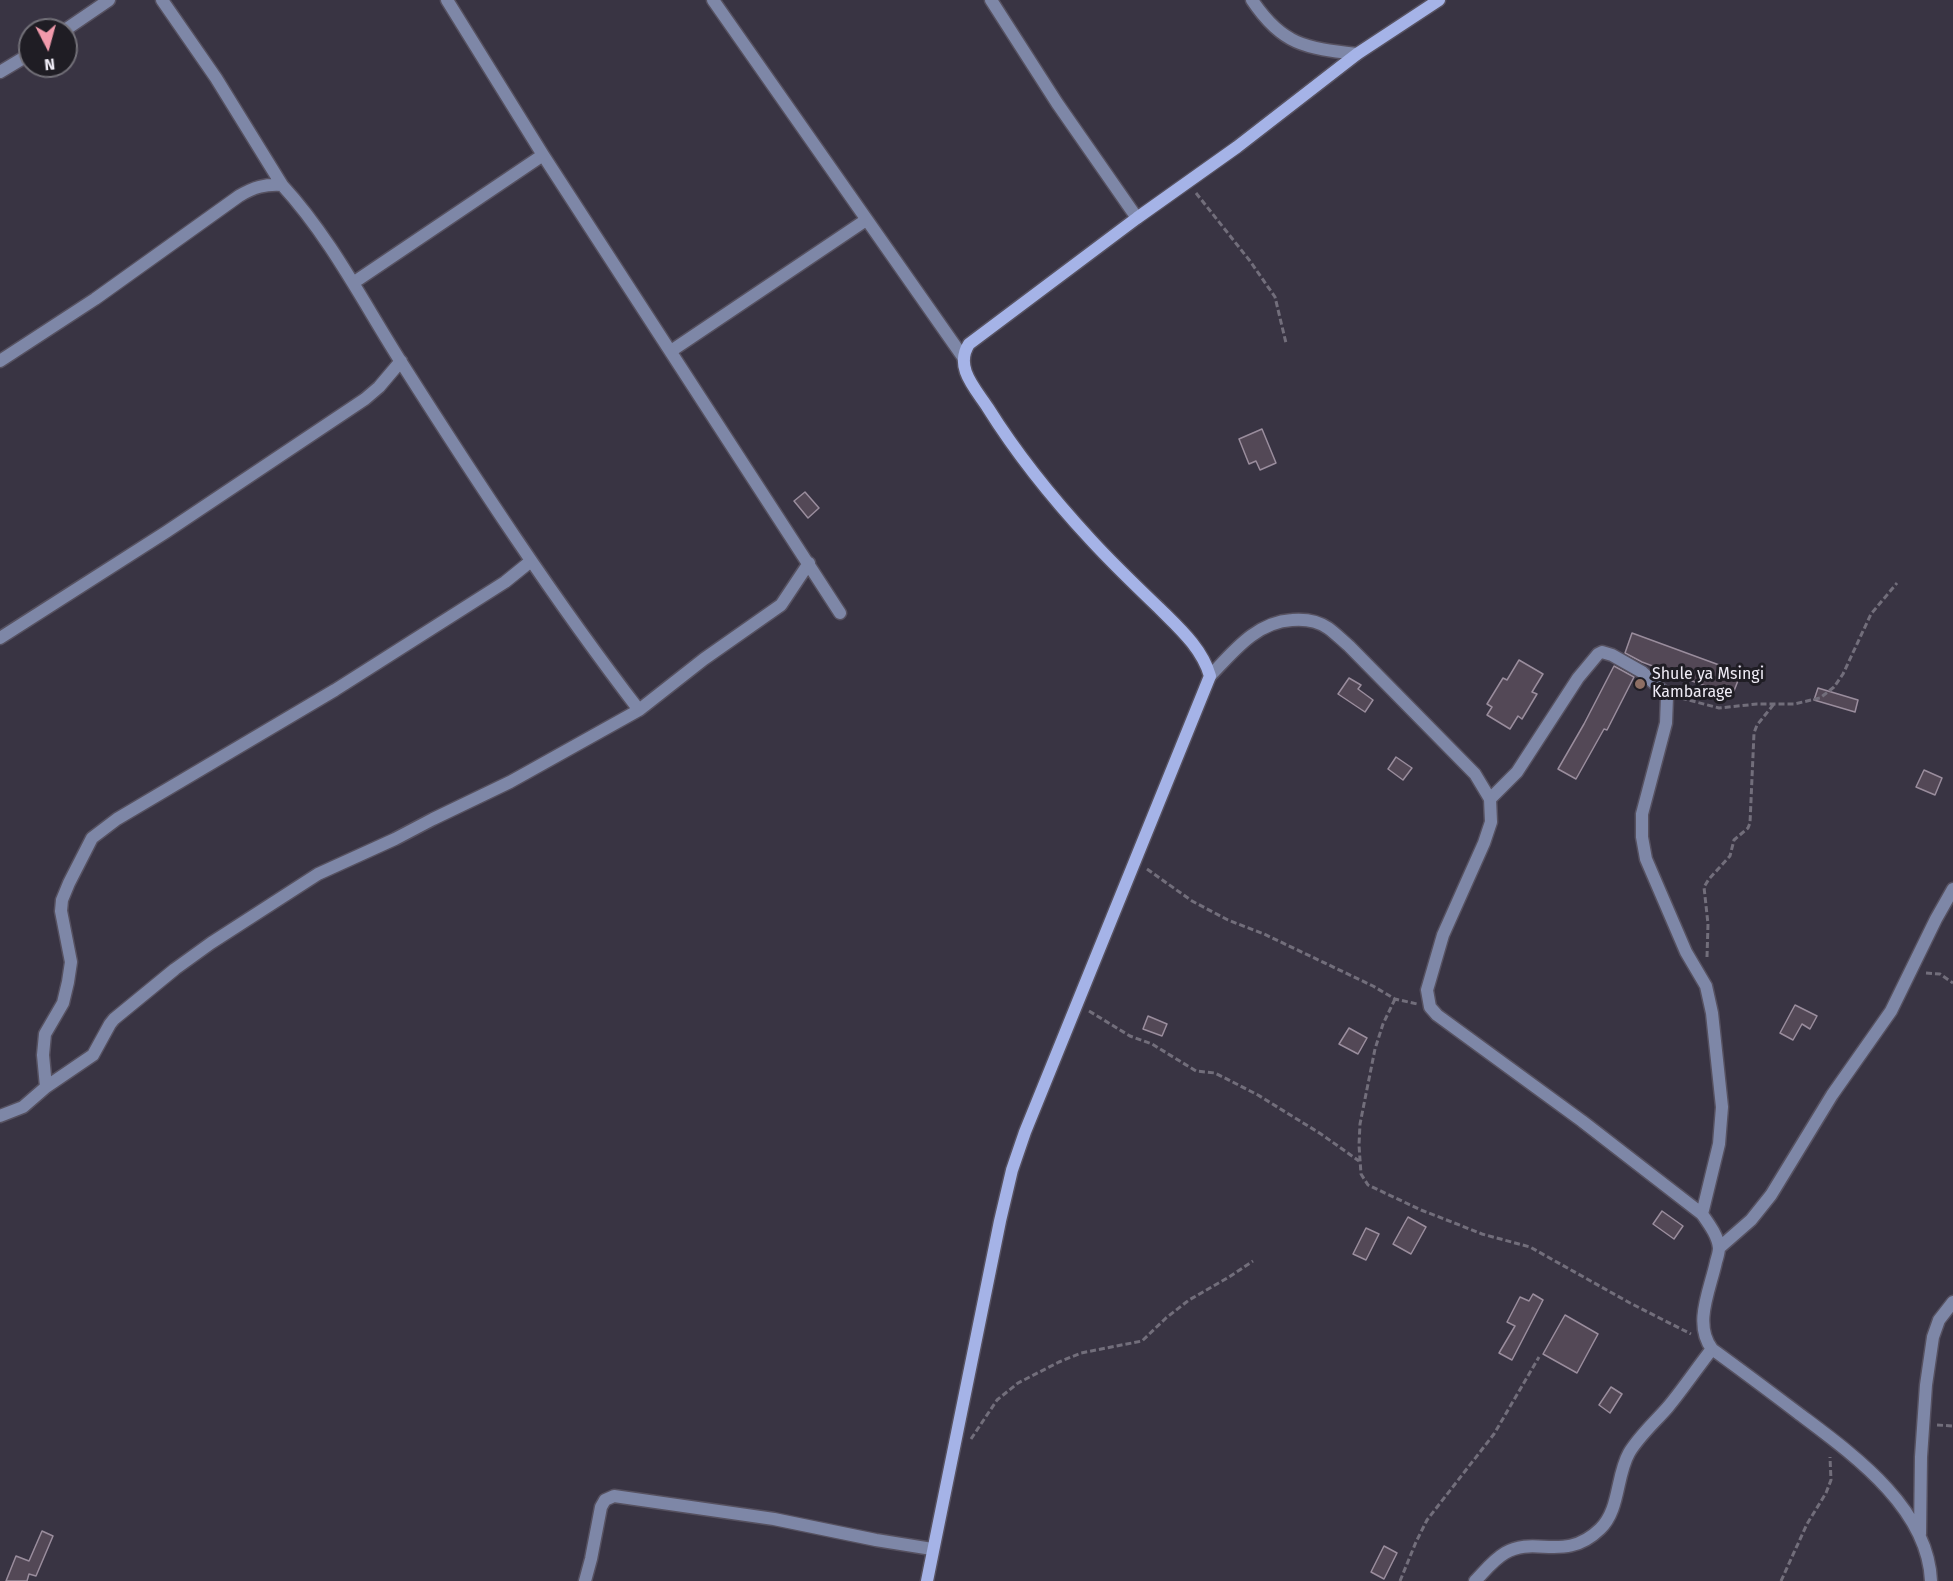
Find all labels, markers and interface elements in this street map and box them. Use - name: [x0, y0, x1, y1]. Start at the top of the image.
- north arrow: [18, 18, 78, 78]
- text: N: [43, 54, 56, 74]
- place label: Shule ya Msingi Kambarage: [1652, 665, 1764, 703]
- marker: Shule ya Msingi Kambarage: [1633, 677, 1647, 691]

